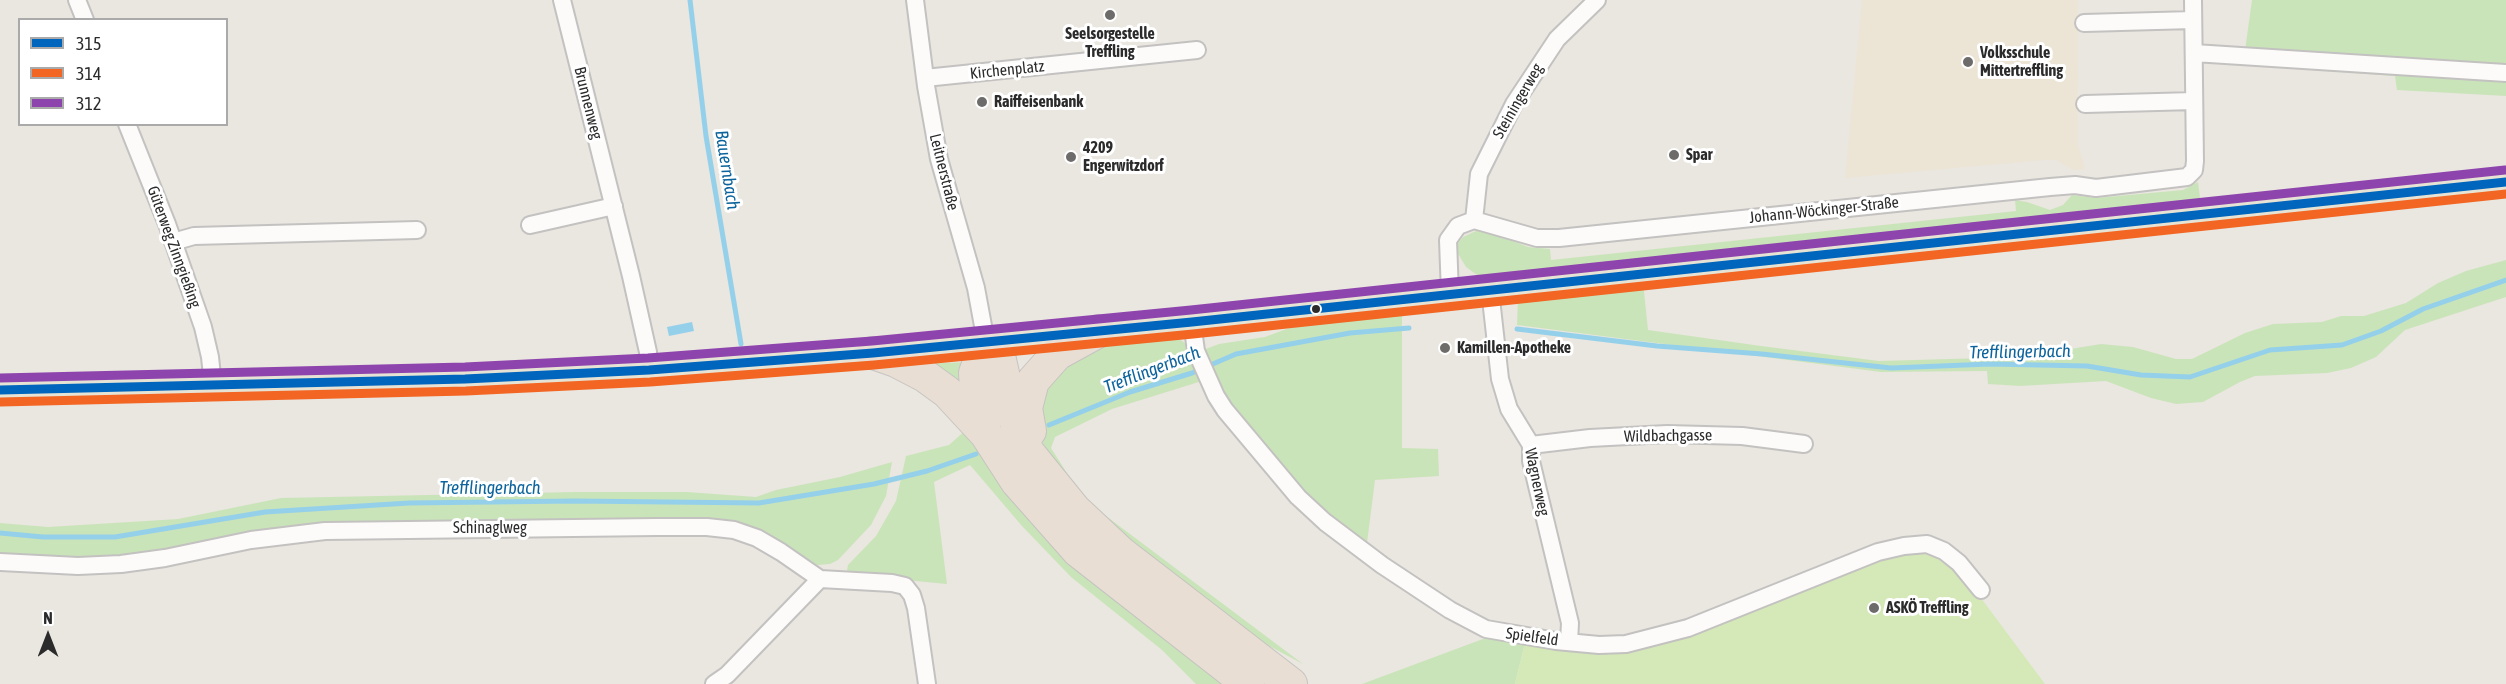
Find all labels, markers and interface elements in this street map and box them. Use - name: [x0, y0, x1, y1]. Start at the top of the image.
- marker: Seelsorgestelle Treffling: [1103, 8, 1117, 22]
- legend: [18, 18, 228, 126]
- place label: Seelsorgestelle Treffling: [1065, 24, 1155, 62]
- text: 315: [76, 33, 101, 54]
- place label: Volksschule Mittertreffling: [1980, 43, 2063, 81]
- marker: Volksschule Mittertreffling: [1961, 55, 1975, 69]
- street label: Kirchenplatz: [969, 57, 1045, 83]
- street label: Steiningerweg: [1489, 60, 1547, 142]
- text: 314: [76, 63, 101, 84]
- street label: Brunnenweg: [570, 65, 606, 141]
- place label: Raiffeisenbank: [994, 92, 1083, 112]
- text: 312: [76, 93, 101, 114]
- marker: Raiffeisenbank: [975, 95, 989, 109]
- water label: Bauernbach: [710, 129, 744, 211]
- street label: Leitnerstraße: [925, 132, 963, 212]
- place label: 4209 Engerwitzdorf: [1083, 138, 1164, 176]
- place label: Spar: [1686, 145, 1712, 165]
- marker: Spar: [1667, 148, 1681, 162]
- marker: 4209 Engerwitzdorf: [1064, 150, 1078, 164]
- street label: Güterweg Zinngießing: [143, 183, 205, 311]
- street label: Johann-Wöckinger-Straße: [1748, 193, 1900, 227]
- unlabelled marker: [1310, 303, 1322, 315]
- place label: Kamillen-Apotheke: [1457, 338, 1571, 358]
- water label: Trefflingerbach: [1969, 340, 2071, 364]
- marker: Kamillen-Apotheke: [1438, 341, 1452, 355]
- water label: Trefflingerbach: [1101, 342, 1203, 398]
- street label: Wildbachgasse: [1624, 426, 1712, 446]
- street label: Wagnerweg: [1520, 446, 1554, 518]
- water label: Trefflingerbach: [439, 477, 541, 499]
- street label: Schinaglweg: [453, 518, 527, 538]
- place label: ASKÖ Treffling: [1886, 598, 1969, 618]
- marker: ASKÖ Treffling: [1867, 601, 1881, 615]
- north arrow: [18, 606, 78, 666]
- text: N: [43, 609, 53, 627]
- street label: Spielfeld: [1505, 624, 1559, 650]

